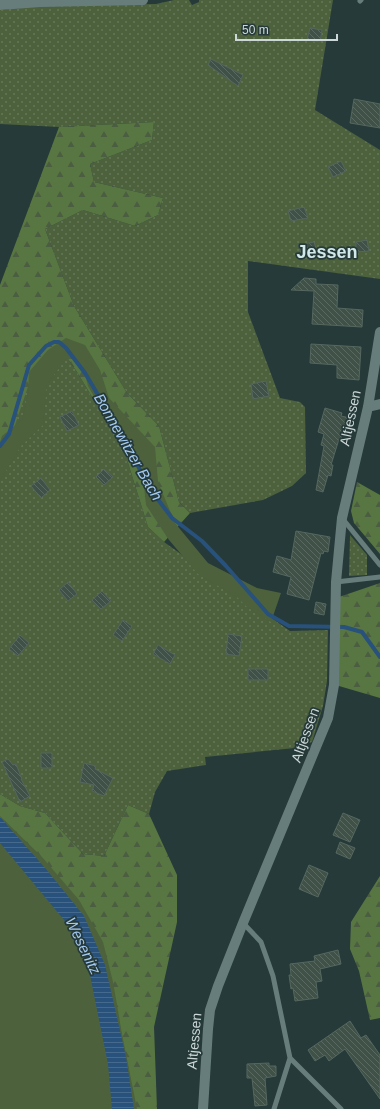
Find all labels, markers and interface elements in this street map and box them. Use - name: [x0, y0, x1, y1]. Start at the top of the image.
- scale bar: [236, 16, 337, 42]
- text: 50 m: [242, 23, 269, 37]
- district label: Jessen: [296, 242, 358, 262]
- street label: Altjessen: [336, 389, 364, 447]
- water label: Bonnewitzer Bach: [91, 390, 166, 503]
- street label: Altjessen: [288, 706, 322, 764]
- water label: Wesenitz: [62, 914, 105, 978]
- street label: Altjessen: [184, 1012, 204, 1070]

